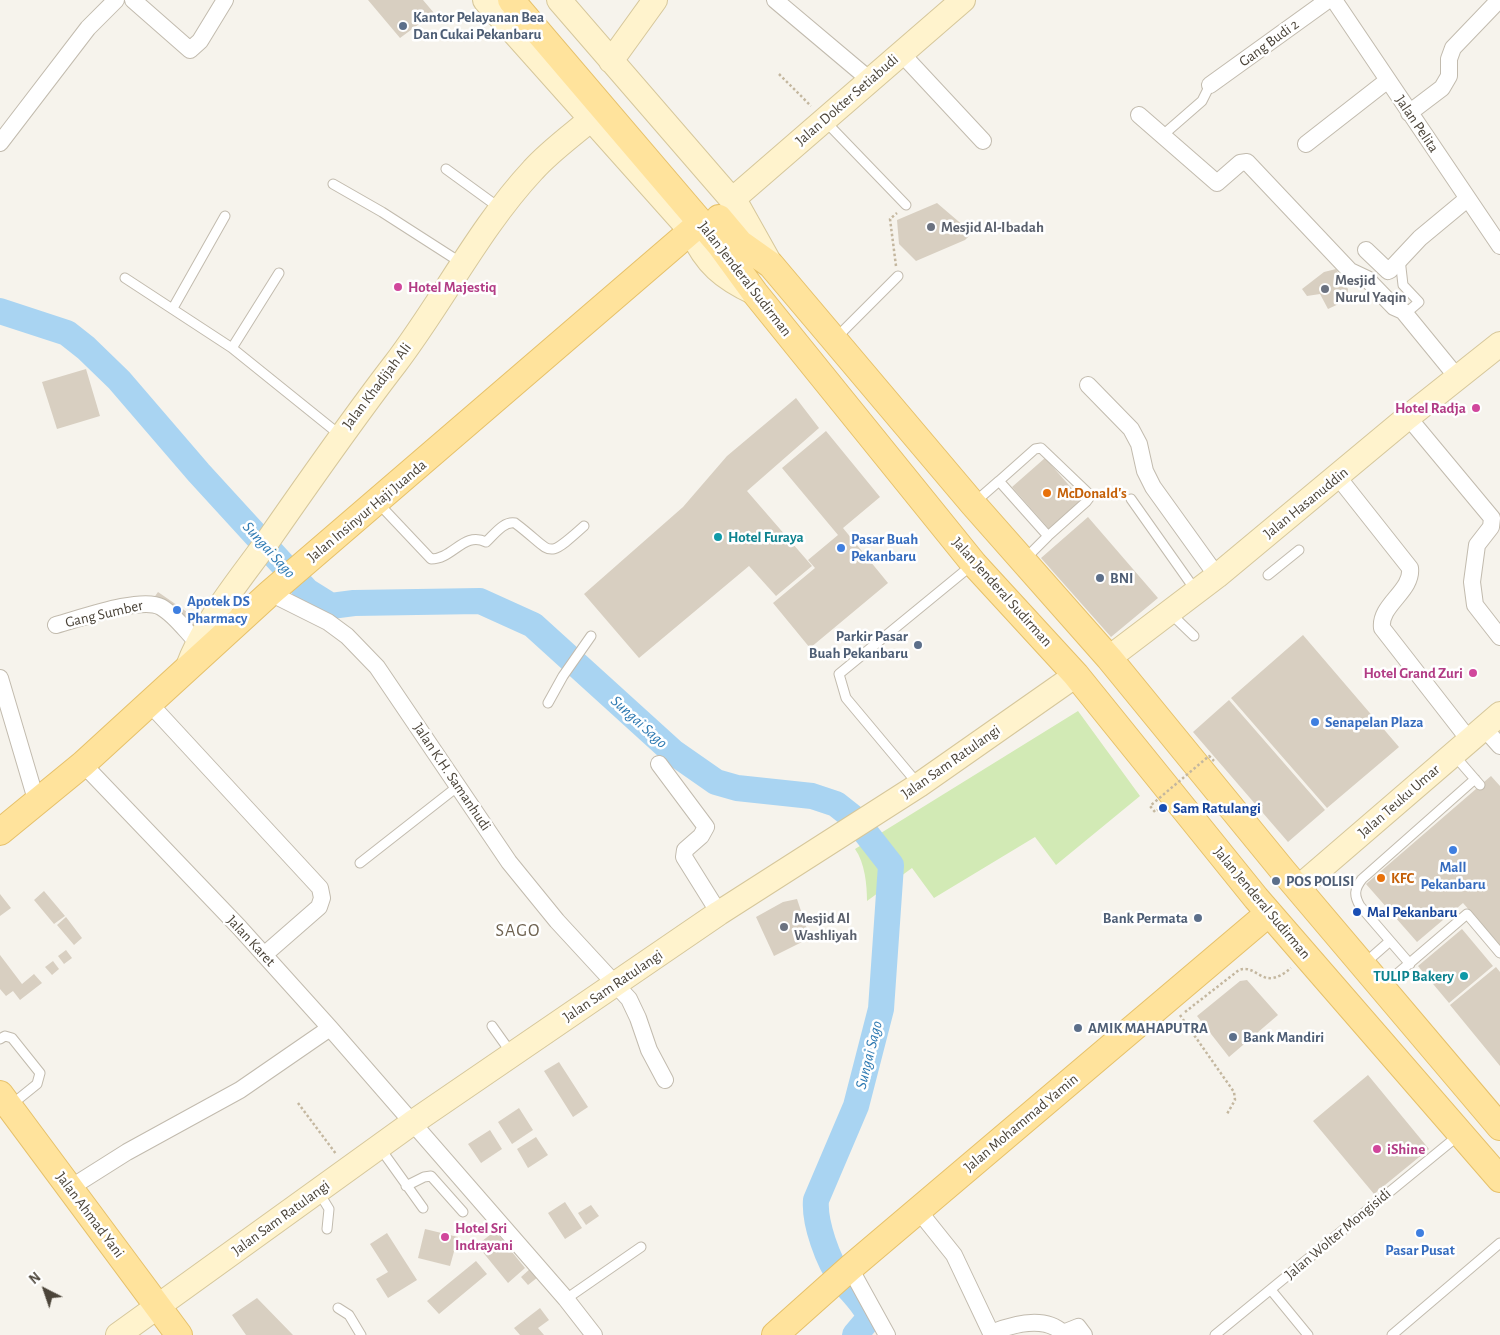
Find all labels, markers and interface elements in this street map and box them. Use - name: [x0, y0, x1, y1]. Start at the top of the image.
- place label: Kantor Pelayanan Bea Dan Cukai Pekanbaru: [413, 8, 544, 43]
- street label: Gang Budi 2: [1236, 15, 1302, 71]
- marker: Kantor Pelayanan Bea Dan Cukai Pekanbaru: [397, 20, 409, 32]
- street label: Jalan Dokter Setiabudi: [792, 50, 902, 150]
- street label: Jalan Pelita: [1391, 92, 1443, 156]
- street label: Jalan Jenderal Sudirman: [695, 218, 795, 340]
- place label: Mesjid Al-Ibadah: [941, 218, 1044, 236]
- marker: Mesjid Al-Ibadah: [925, 221, 937, 233]
- place label: Mesjid Nurul Yaqin: [1335, 271, 1407, 306]
- place label: Hotel Majestiq: [408, 278, 497, 296]
- marker: Hotel Majestiq: [392, 281, 404, 293]
- marker: Mesjid Nurul Yaqin: [1319, 283, 1331, 295]
- street label: Jalan Khadijah Ali: [339, 339, 415, 433]
- place label: Hotel Radja: [1395, 399, 1466, 417]
- marker: Hotel Radja: [1470, 402, 1482, 414]
- street label: Jalan Insinyur Haji Juanda: [304, 456, 430, 566]
- street label: Jalan Hasanuddin: [1260, 463, 1352, 543]
- place label: McDonald's: [1057, 484, 1127, 502]
- marker: McDonald's: [1041, 487, 1053, 499]
- water label: Sungai Sago: [239, 518, 299, 582]
- place label: Hotel Furaya: [728, 528, 804, 546]
- place label: Pasar Buah Pekanbaru: [851, 530, 918, 565]
- marker: Hotel Furaya: [712, 531, 724, 543]
- street label: Jalan Jenderal Sudirman: [948, 534, 1056, 650]
- marker: Pasar Buah Pekanbaru: [835, 542, 847, 554]
- place label: BNI: [1110, 569, 1134, 587]
- marker: BNI: [1094, 572, 1106, 584]
- place label: Apotek DS Pharmacy: [187, 592, 250, 627]
- street label: Gang Sumber: [63, 596, 145, 632]
- marker: Apotek DS Pharmacy: [171, 604, 183, 616]
- place label: Parkir Pasar Buah Pekanbaru: [809, 627, 908, 662]
- marker: Parkir Pasar Buah Pekanbaru: [912, 639, 924, 651]
- place label: Hotel Grand Zuri: [1363, 664, 1463, 682]
- marker: Hotel Grand Zuri: [1467, 667, 1479, 679]
- water label: Sungai Sago: [607, 692, 671, 752]
- place label: Senapelan Plaza: [1325, 713, 1424, 731]
- marker: Senapelan Plaza: [1309, 716, 1321, 728]
- street label: Jalan K.H. Samanhudi: [409, 720, 495, 834]
- street label: Jalan Sam Ratulangi: [898, 721, 1004, 803]
- street label: Jalan Teuku Umar: [1354, 761, 1444, 841]
- place label: Sam Ratulangi: [1173, 799, 1261, 817]
- marker: Sam Ratulangi: [1157, 802, 1169, 814]
- street label: Jalan Jenderal Sudirman: [1210, 843, 1314, 963]
- marker: Mall Pekanbaru: [1447, 844, 1459, 856]
- place label: Mall Pekanbaru: [1420, 858, 1486, 893]
- place label: KFC: [1391, 869, 1414, 887]
- place label: POS POLISI: [1286, 872, 1354, 890]
- marker: KFC: [1375, 872, 1387, 884]
- marker: POS POLISI: [1270, 875, 1282, 887]
- place label: Mal Pekanbaru: [1367, 903, 1457, 921]
- marker: Mal Pekanbaru: [1351, 906, 1363, 918]
- place label: Mesjid Al Washliyah: [794, 909, 857, 944]
- place label: Bank Permata: [1103, 909, 1188, 927]
- street label: Jalan Karet: [223, 912, 279, 970]
- marker: Bank Permata: [1192, 912, 1204, 924]
- district label: SAGO: [495, 920, 541, 942]
- marker: Mesjid Al Washliyah: [778, 921, 790, 933]
- street label: Jalan Sam Ratulangi: [560, 946, 666, 1026]
- place label: TULIP Bakery: [1373, 967, 1454, 985]
- marker: TULIP Bakery: [1458, 970, 1470, 982]
- water label: Sungai Sago: [851, 1019, 887, 1091]
- place label: AMIK MAHAPUTRA: [1088, 1019, 1208, 1037]
- marker: AMIK MAHAPUTRA: [1072, 1022, 1084, 1034]
- place label: Bank Mandiri: [1243, 1028, 1324, 1046]
- marker: Bank Mandiri: [1227, 1031, 1239, 1043]
- street label: Jalan Mohammad Yamin: [960, 1070, 1082, 1176]
- place label: iShine: [1387, 1140, 1425, 1158]
- marker: iShine: [1371, 1143, 1383, 1155]
- street label: Jalan Ahmad Yani: [52, 1169, 128, 1261]
- street label: Jalan Sam Ratulangi: [229, 1176, 333, 1260]
- street label: Jalan Wolter Mongisidi: [1281, 1184, 1395, 1284]
- place label: Hotel Sri Indrayani: [455, 1219, 513, 1254]
- marker: Pasar Pusat: [1414, 1227, 1426, 1239]
- marker: Hotel Sri Indrayani: [439, 1231, 451, 1243]
- place label: Pasar Pusat: [1385, 1241, 1455, 1259]
- north arrow: [20, 1265, 70, 1315]
- text: N: [27, 1270, 43, 1287]

